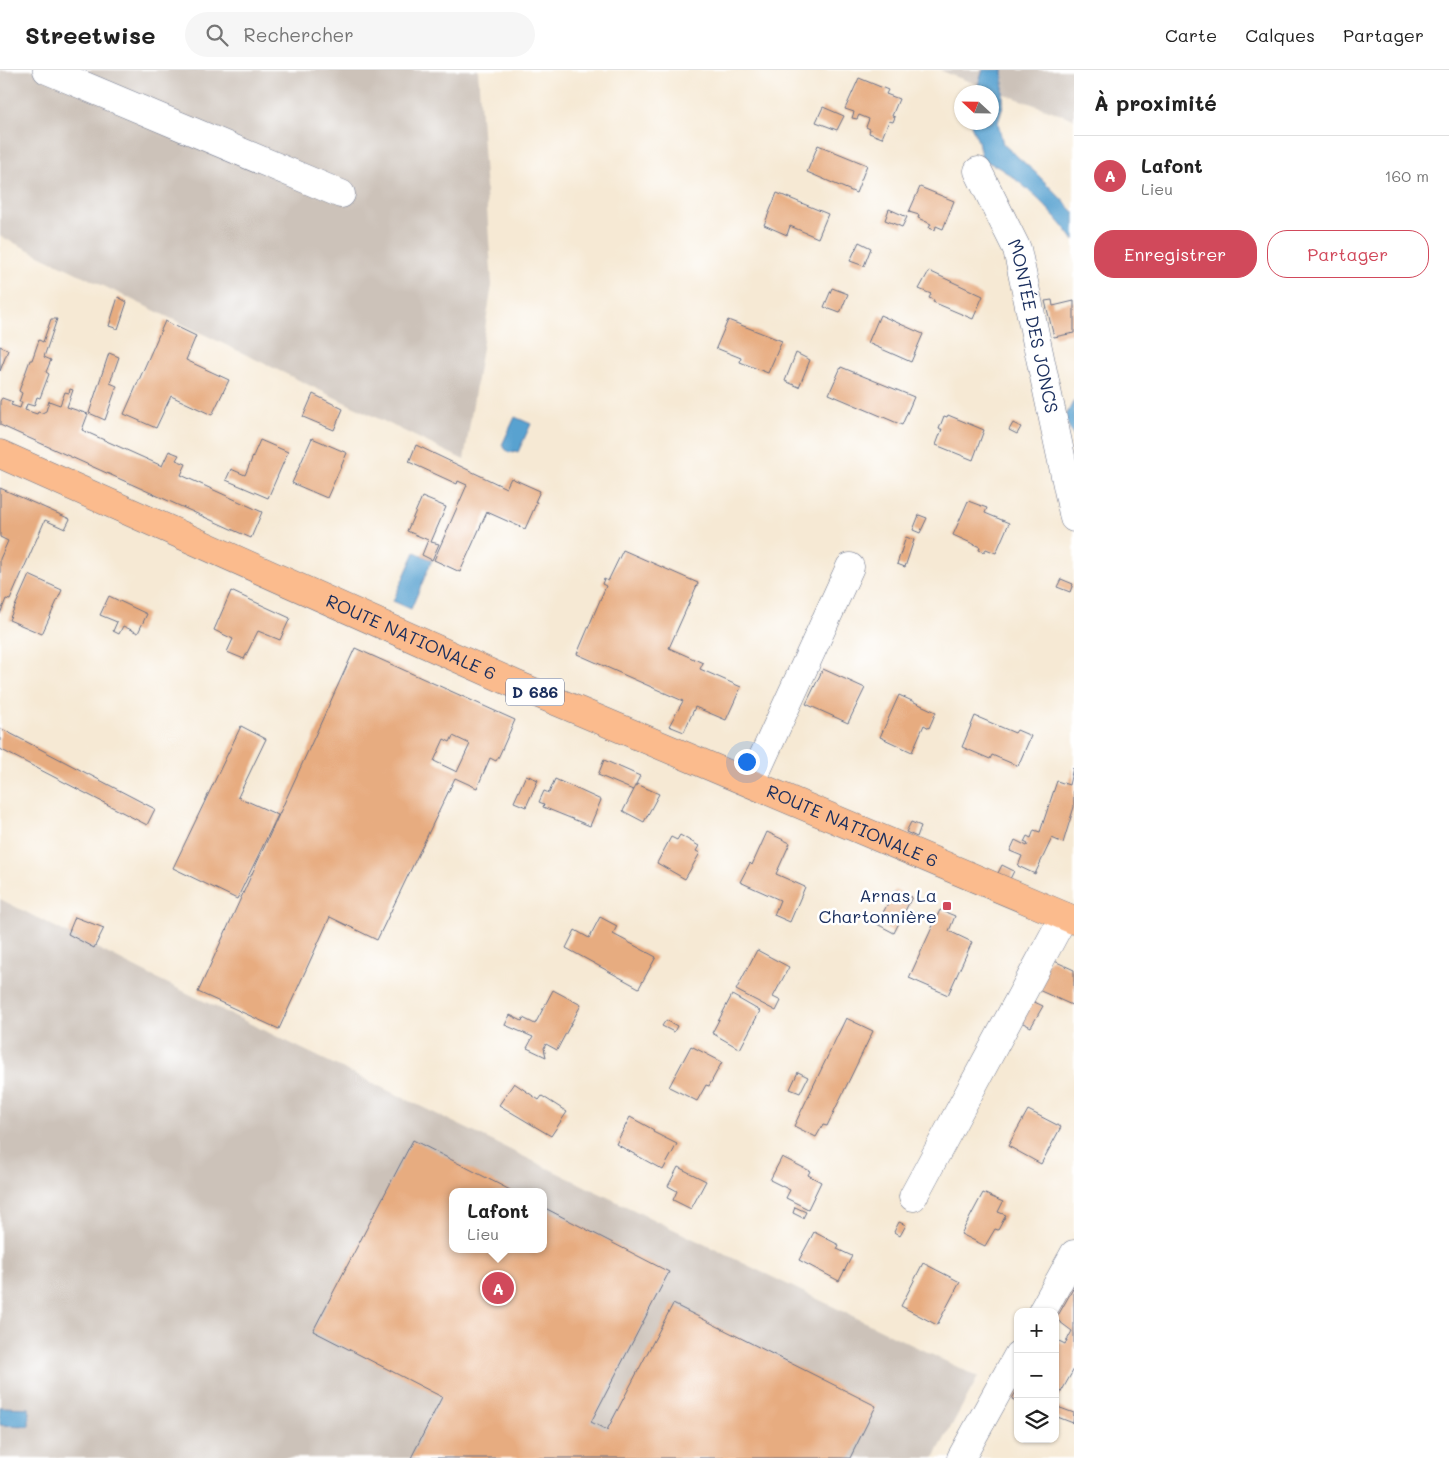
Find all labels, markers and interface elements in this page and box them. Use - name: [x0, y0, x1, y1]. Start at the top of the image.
- search box: [185, 12, 535, 57]
- text: Streetwise: [25, 19, 155, 50]
- icon: search: [203, 21, 231, 49]
- text: Rechercher: [243, 22, 354, 47]
- text: Carte: [1165, 23, 1217, 47]
- text: Calques: [1245, 23, 1315, 47]
- text: Partager: [1343, 23, 1424, 47]
- north arrow: [954, 85, 999, 130]
- text: À proximité: [1094, 89, 1217, 116]
- text: Lafont: [1141, 153, 1203, 178]
- text: A: [1104, 165, 1116, 186]
- text: 160 m: [1384, 165, 1429, 186]
- text: Lieu: [1141, 178, 1173, 199]
- button: Enregistrer: [1094, 230, 1257, 278]
- button: Partager: [1267, 230, 1429, 278]
- street label: MONTÉE DES JONCS: [1003, 234, 1064, 415]
- street label: ROUTE NATIONALE 6: [322, 588, 500, 685]
- road number: D 686: [506, 678, 564, 706]
- your location: [734, 749, 760, 775]
- street label: ROUTE NATIONALE 6: [763, 779, 942, 872]
- place label: Arnas La Chartonnière: [818, 883, 937, 928]
- marker: Arnas La Chartonnière: [941, 900, 953, 912]
- popup: [449, 1188, 547, 1253]
- text: Lafont: [467, 1198, 529, 1223]
- text: Lieu: [467, 1223, 499, 1244]
- pin: A: [482, 1269, 514, 1307]
- map controls: [1014, 1308, 1059, 1443]
- button: +: [1014, 1308, 1059, 1353]
- button: −: [1014, 1353, 1059, 1398]
- button: layers: [1014, 1398, 1059, 1443]

